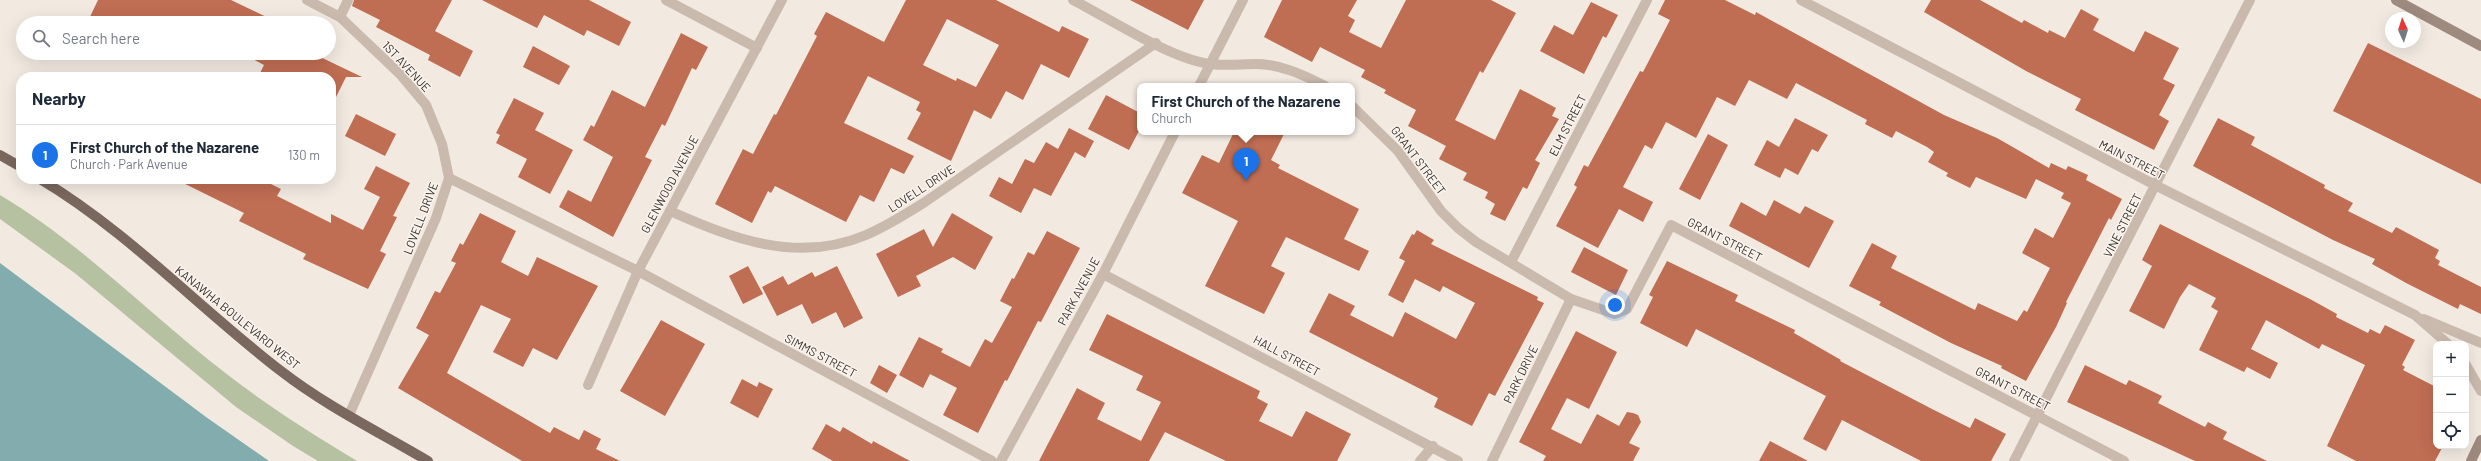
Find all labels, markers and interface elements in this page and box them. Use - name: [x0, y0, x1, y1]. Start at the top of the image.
- north arrow: [2385, 12, 2421, 48]
- search box: [16, 16, 336, 60]
- icon: search: [30, 27, 52, 49]
- text: Search here: [62, 29, 140, 47]
- street label: 1ST AVENUE: [380, 38, 434, 94]
- popup: [1137, 83, 1355, 135]
- text: Nearby: [32, 88, 86, 108]
- text: First Church of the Nazarene: [1151, 92, 1341, 110]
- street label: ELM STREET: [1545, 92, 1589, 158]
- text: Church: [1151, 110, 1192, 126]
- street label: GRANT STREET: [1389, 123, 1449, 197]
- street label: GLENWOOD AVENUE: [637, 133, 701, 235]
- street label: MAIN STREET: [2097, 136, 2167, 182]
- text: First Church of the Nazarene: [70, 138, 259, 156]
- text: 1: [43, 147, 47, 163]
- text: 130 m: [288, 147, 320, 163]
- pin: 1: [1233, 148, 1259, 181]
- text: Church · Park Avenue: [70, 156, 188, 172]
- street label: LOVELL DRIVE: [885, 161, 957, 215]
- street label: LOVELL DRIVE: [400, 180, 440, 256]
- street label: VINE STREET: [2100, 190, 2144, 259]
- street label: GRANT STREET: [1685, 214, 1765, 264]
- street label: PARK AVENUE: [1054, 255, 1102, 327]
- street label: KANAWHA BOULEVARD WEST: [173, 262, 303, 372]
- your location: [1605, 295, 1625, 315]
- street label: SIMMS STREET: [783, 330, 859, 380]
- street label: HALL STREET: [1251, 332, 1323, 379]
- map controls: [2433, 341, 2469, 449]
- button: +: [2433, 341, 2469, 377]
- street label: PARK DRIVE: [1500, 343, 1540, 405]
- street label: GRANT STREET: [1973, 363, 2053, 413]
- button: −: [2433, 377, 2469, 413]
- button: locate: [2433, 413, 2469, 449]

